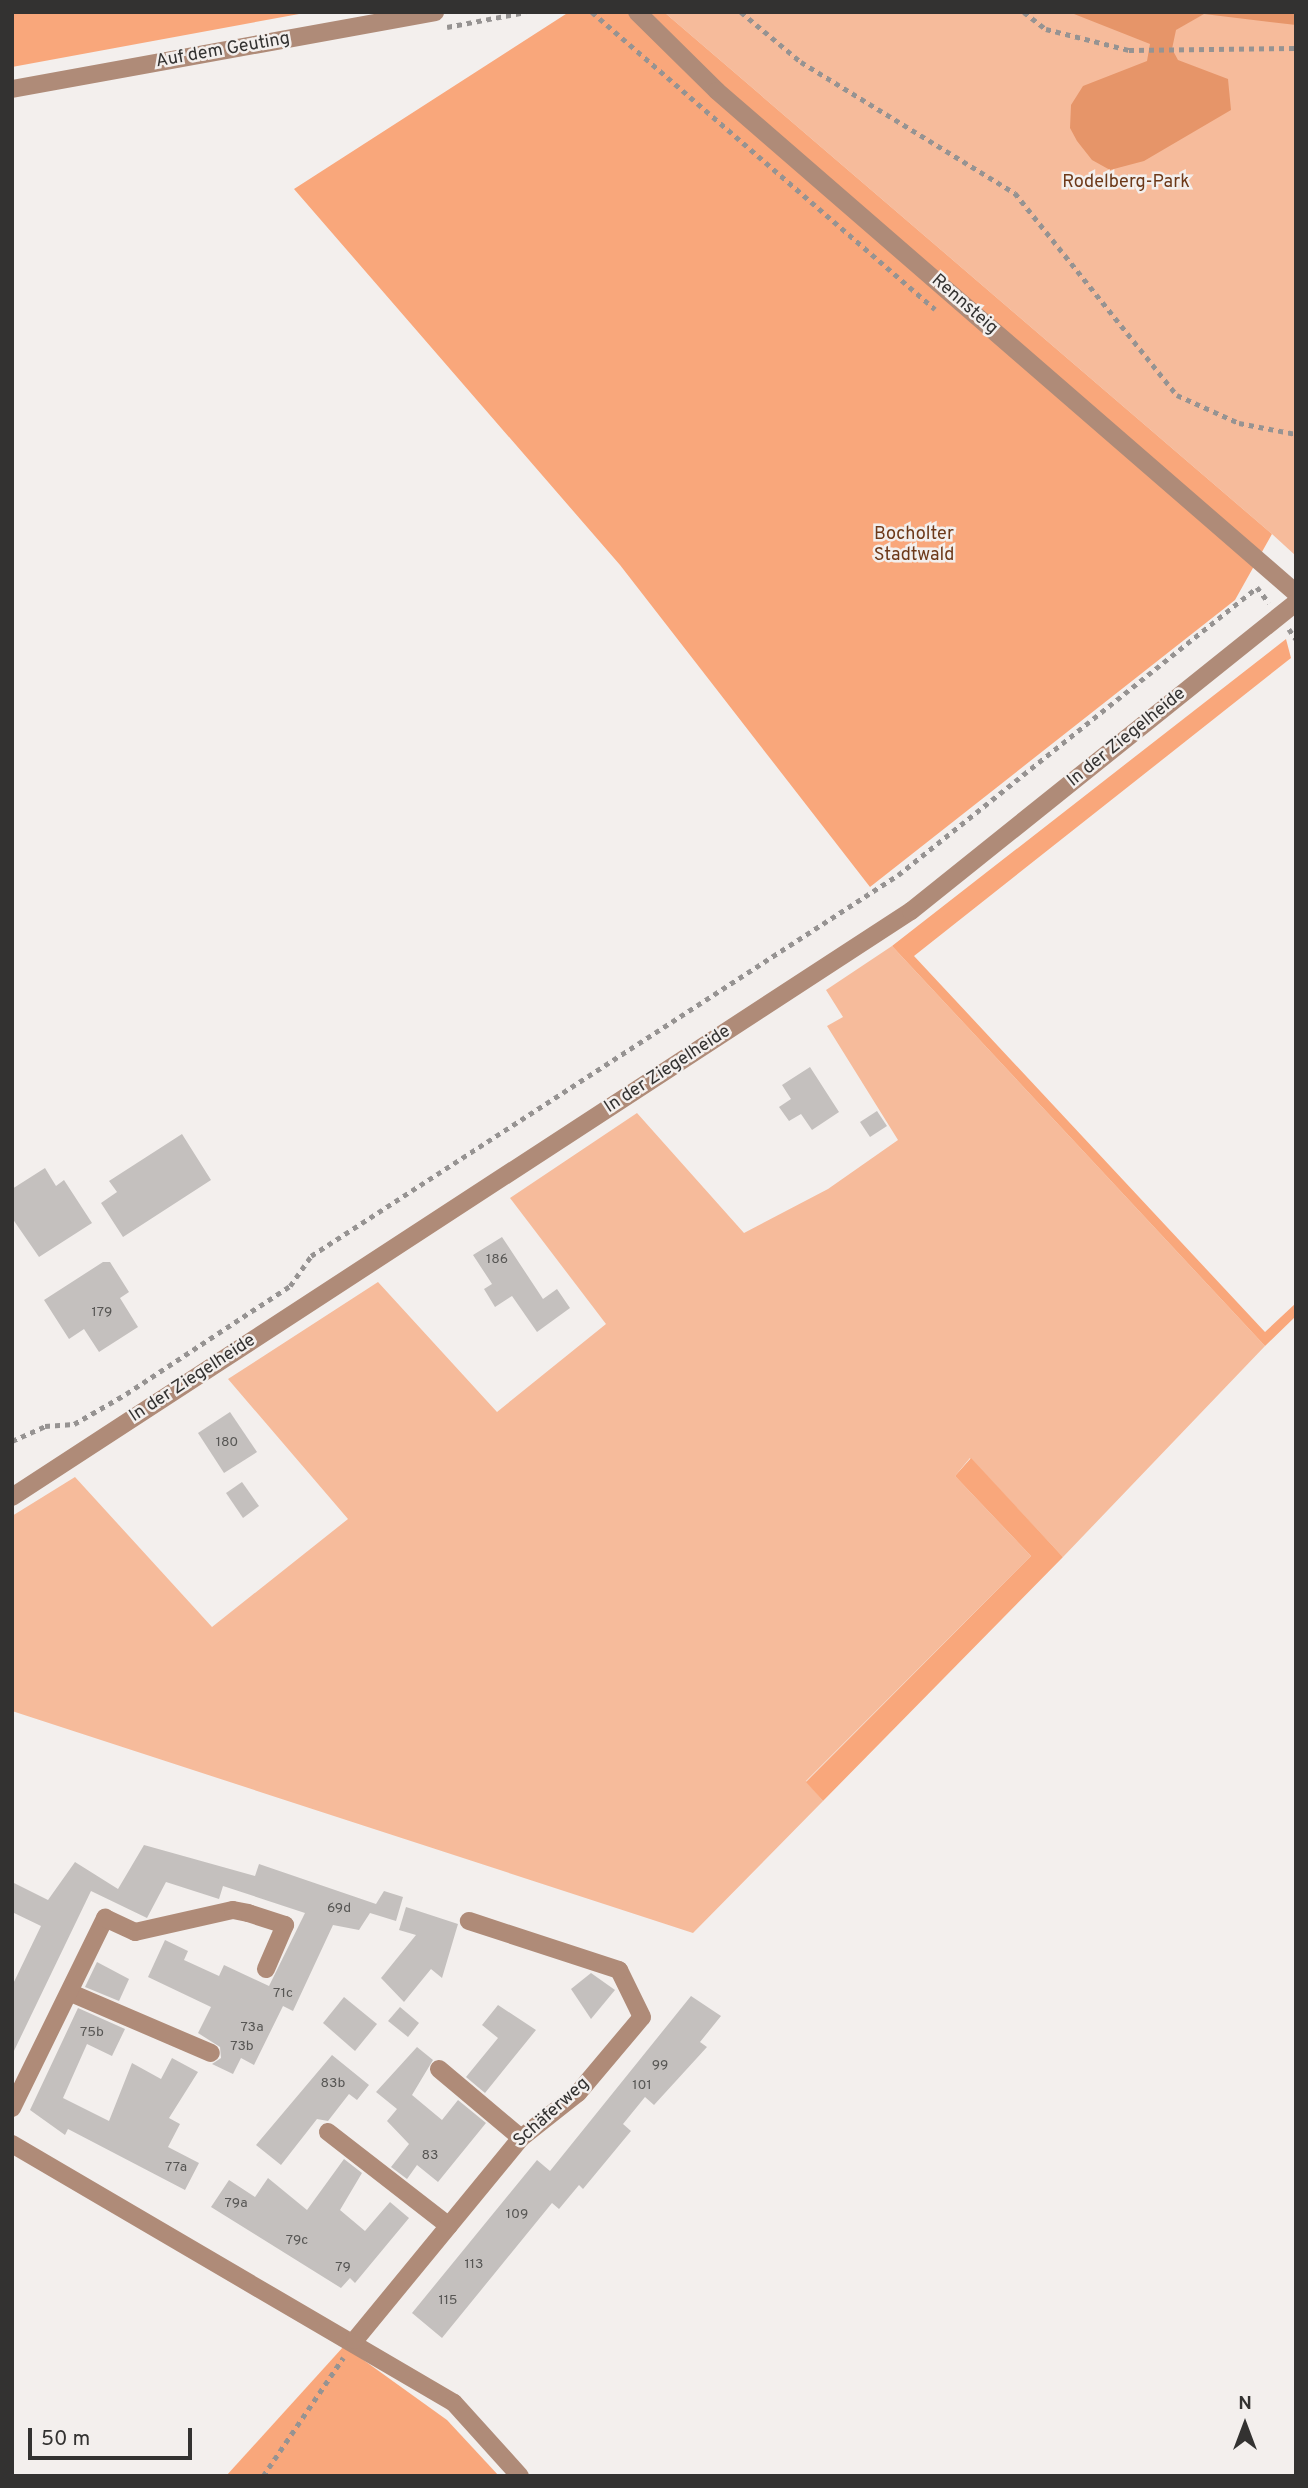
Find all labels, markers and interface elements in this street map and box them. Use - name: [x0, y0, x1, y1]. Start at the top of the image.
- street label: Auf dem Geuting: [154, 29, 292, 73]
- park label: Rodelberg-Park: [1062, 172, 1190, 194]
- street label: Rennsteig: [926, 270, 1002, 340]
- park label: Bocholter Stadtwald: [874, 525, 954, 568]
- street label: In der Ziegelheide: [1064, 684, 1190, 792]
- street label: In der Ziegelheide: [601, 1021, 735, 1119]
- house number: 186: [486, 1252, 508, 1268]
- house number: 179: [92, 1305, 112, 1321]
- street label: In der Ziegelheide: [126, 1330, 260, 1428]
- house number: 180: [216, 1435, 238, 1451]
- house number: 69d: [327, 1901, 351, 1917]
- house number: 71c: [273, 1986, 293, 2002]
- house number: 73a: [240, 2020, 264, 2036]
- house number: 75b: [80, 2025, 104, 2041]
- house number: 73b: [230, 2039, 254, 2055]
- house number: 99: [652, 2058, 668, 2074]
- street label: Schäferweg: [510, 2073, 594, 2153]
- house number: 83b: [321, 2076, 345, 2092]
- house number: 101: [632, 2078, 652, 2094]
- house number: 83: [422, 2148, 438, 2164]
- house number: 77a: [165, 2160, 187, 2176]
- house number: 79a: [224, 2196, 248, 2212]
- house number: 109: [506, 2207, 528, 2223]
- house number: 79c: [286, 2233, 308, 2249]
- house number: 113: [465, 2257, 483, 2273]
- house number: 79: [335, 2260, 351, 2276]
- house number: 115: [438, 2293, 458, 2309]
- north arrow: [1210, 2390, 1280, 2460]
- text: N: [1238, 2392, 1252, 2416]
- scale bar: [32, 2414, 196, 2458]
- text: 50 m: [41, 2426, 90, 2453]

